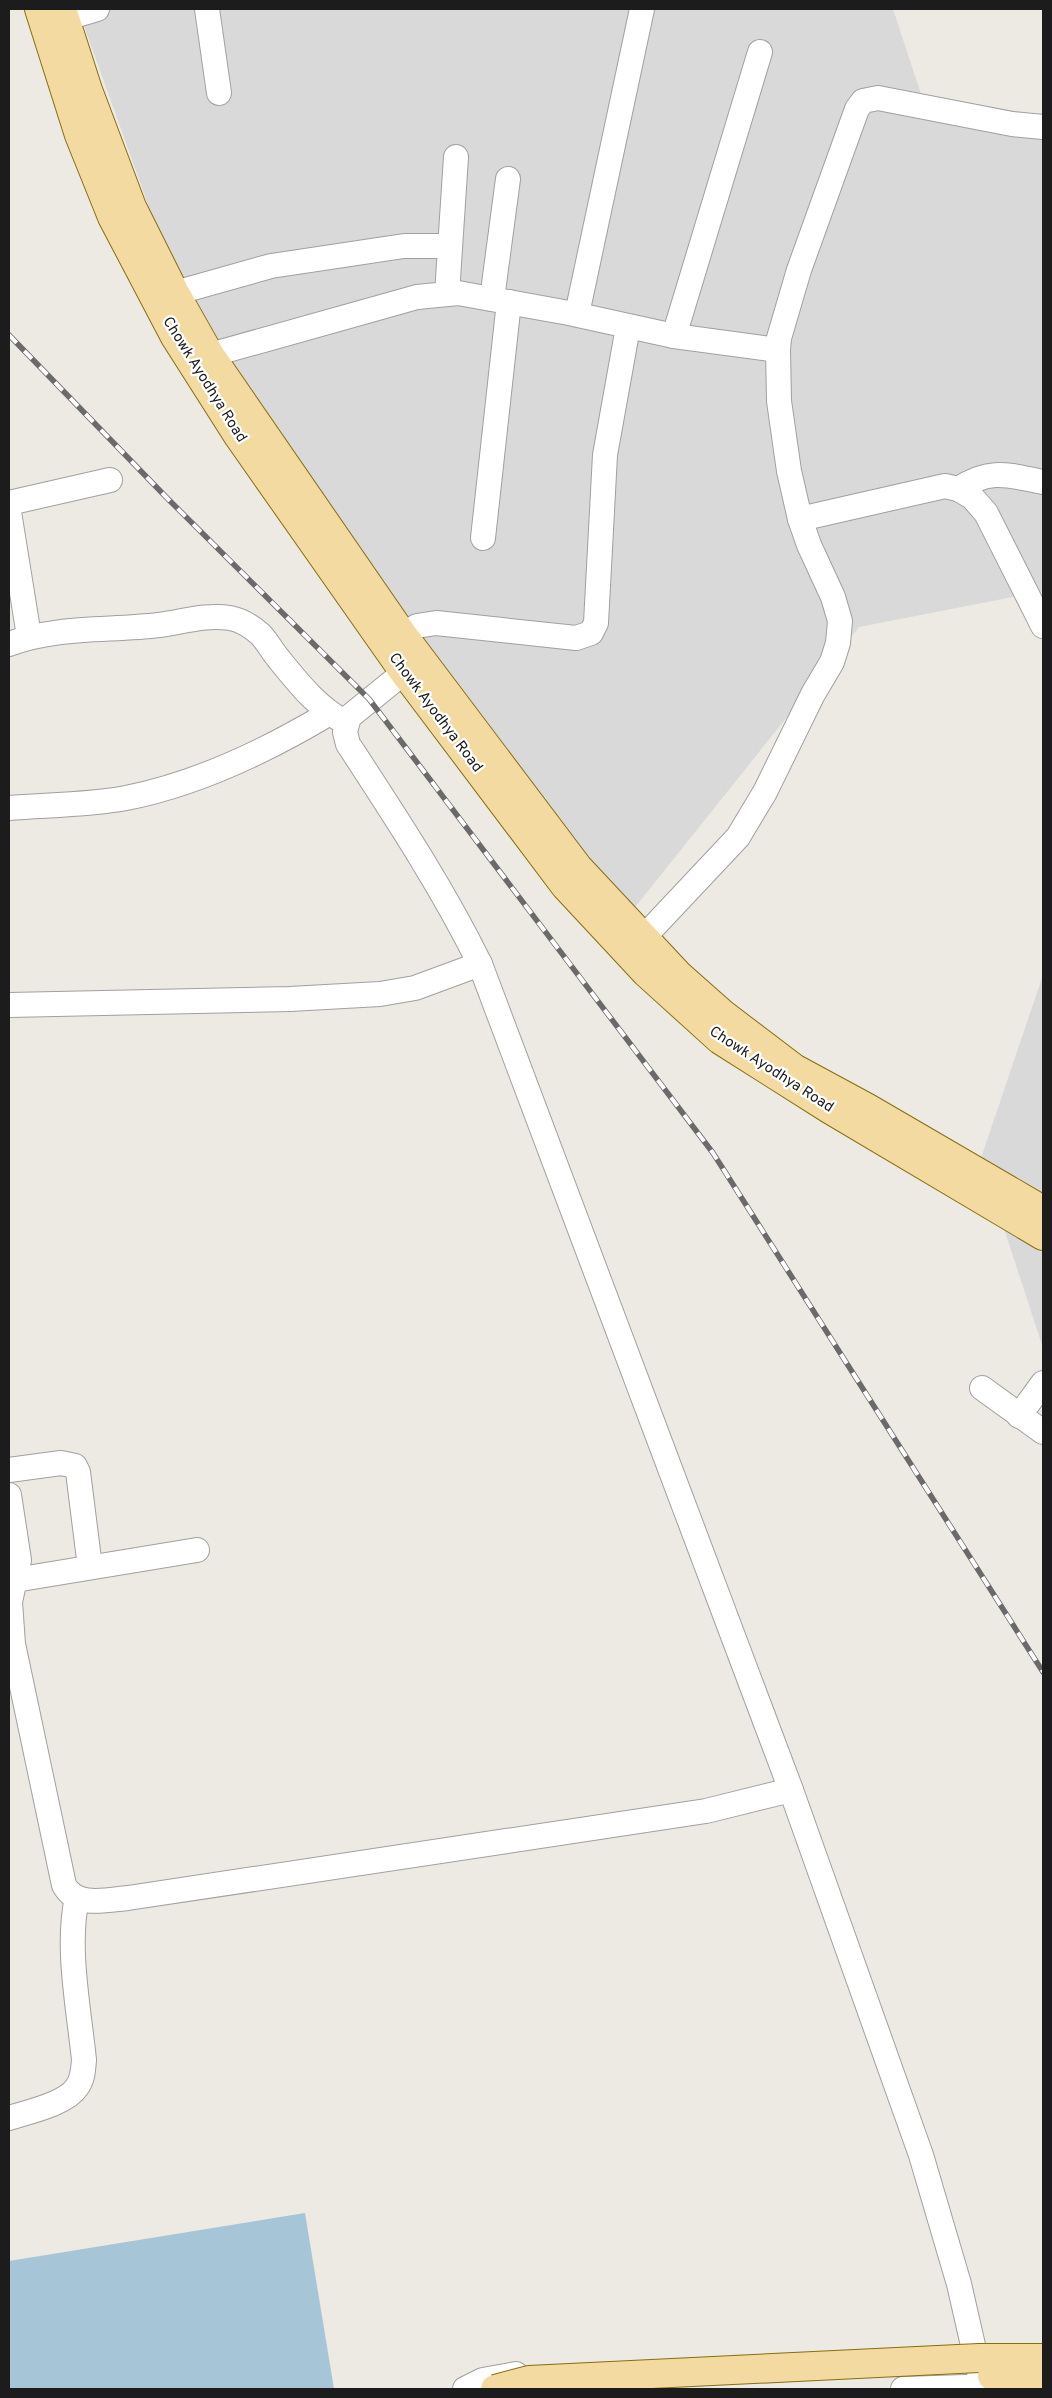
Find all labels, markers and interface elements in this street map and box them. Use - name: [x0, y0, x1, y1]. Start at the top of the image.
- street label: Chowk Ayodhya Road: [158, 314, 250, 446]
- street label: Chowk Ayodhya Road: [384, 649, 486, 777]
- street label: Chowk Ayodhya Road: [705, 1023, 837, 1117]

